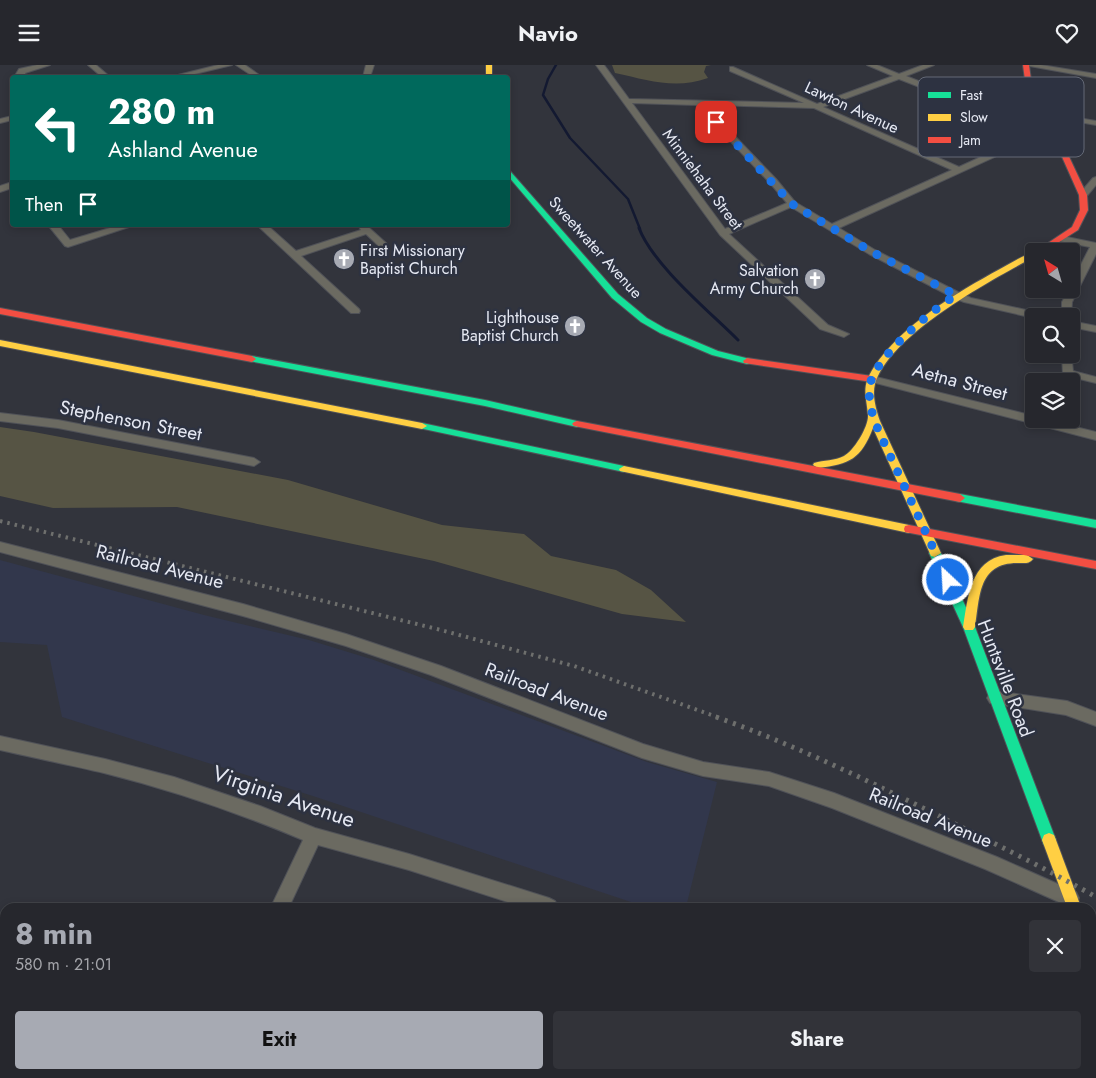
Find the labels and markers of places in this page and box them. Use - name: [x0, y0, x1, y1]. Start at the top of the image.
- pin: [695, 101, 737, 143]
- place label: First Missionary Baptist Church: [360, 239, 466, 280]
- church icon: First Missionary Baptist Church: [332, 247, 356, 271]
- place label: Salvation Army Church: [710, 259, 799, 300]
- church icon: Salvation Army Church: [803, 267, 827, 291]
- place label: Lighthouse Baptist Church: [461, 306, 559, 347]
- church icon: Lighthouse Baptist Church: [563, 314, 587, 338]

